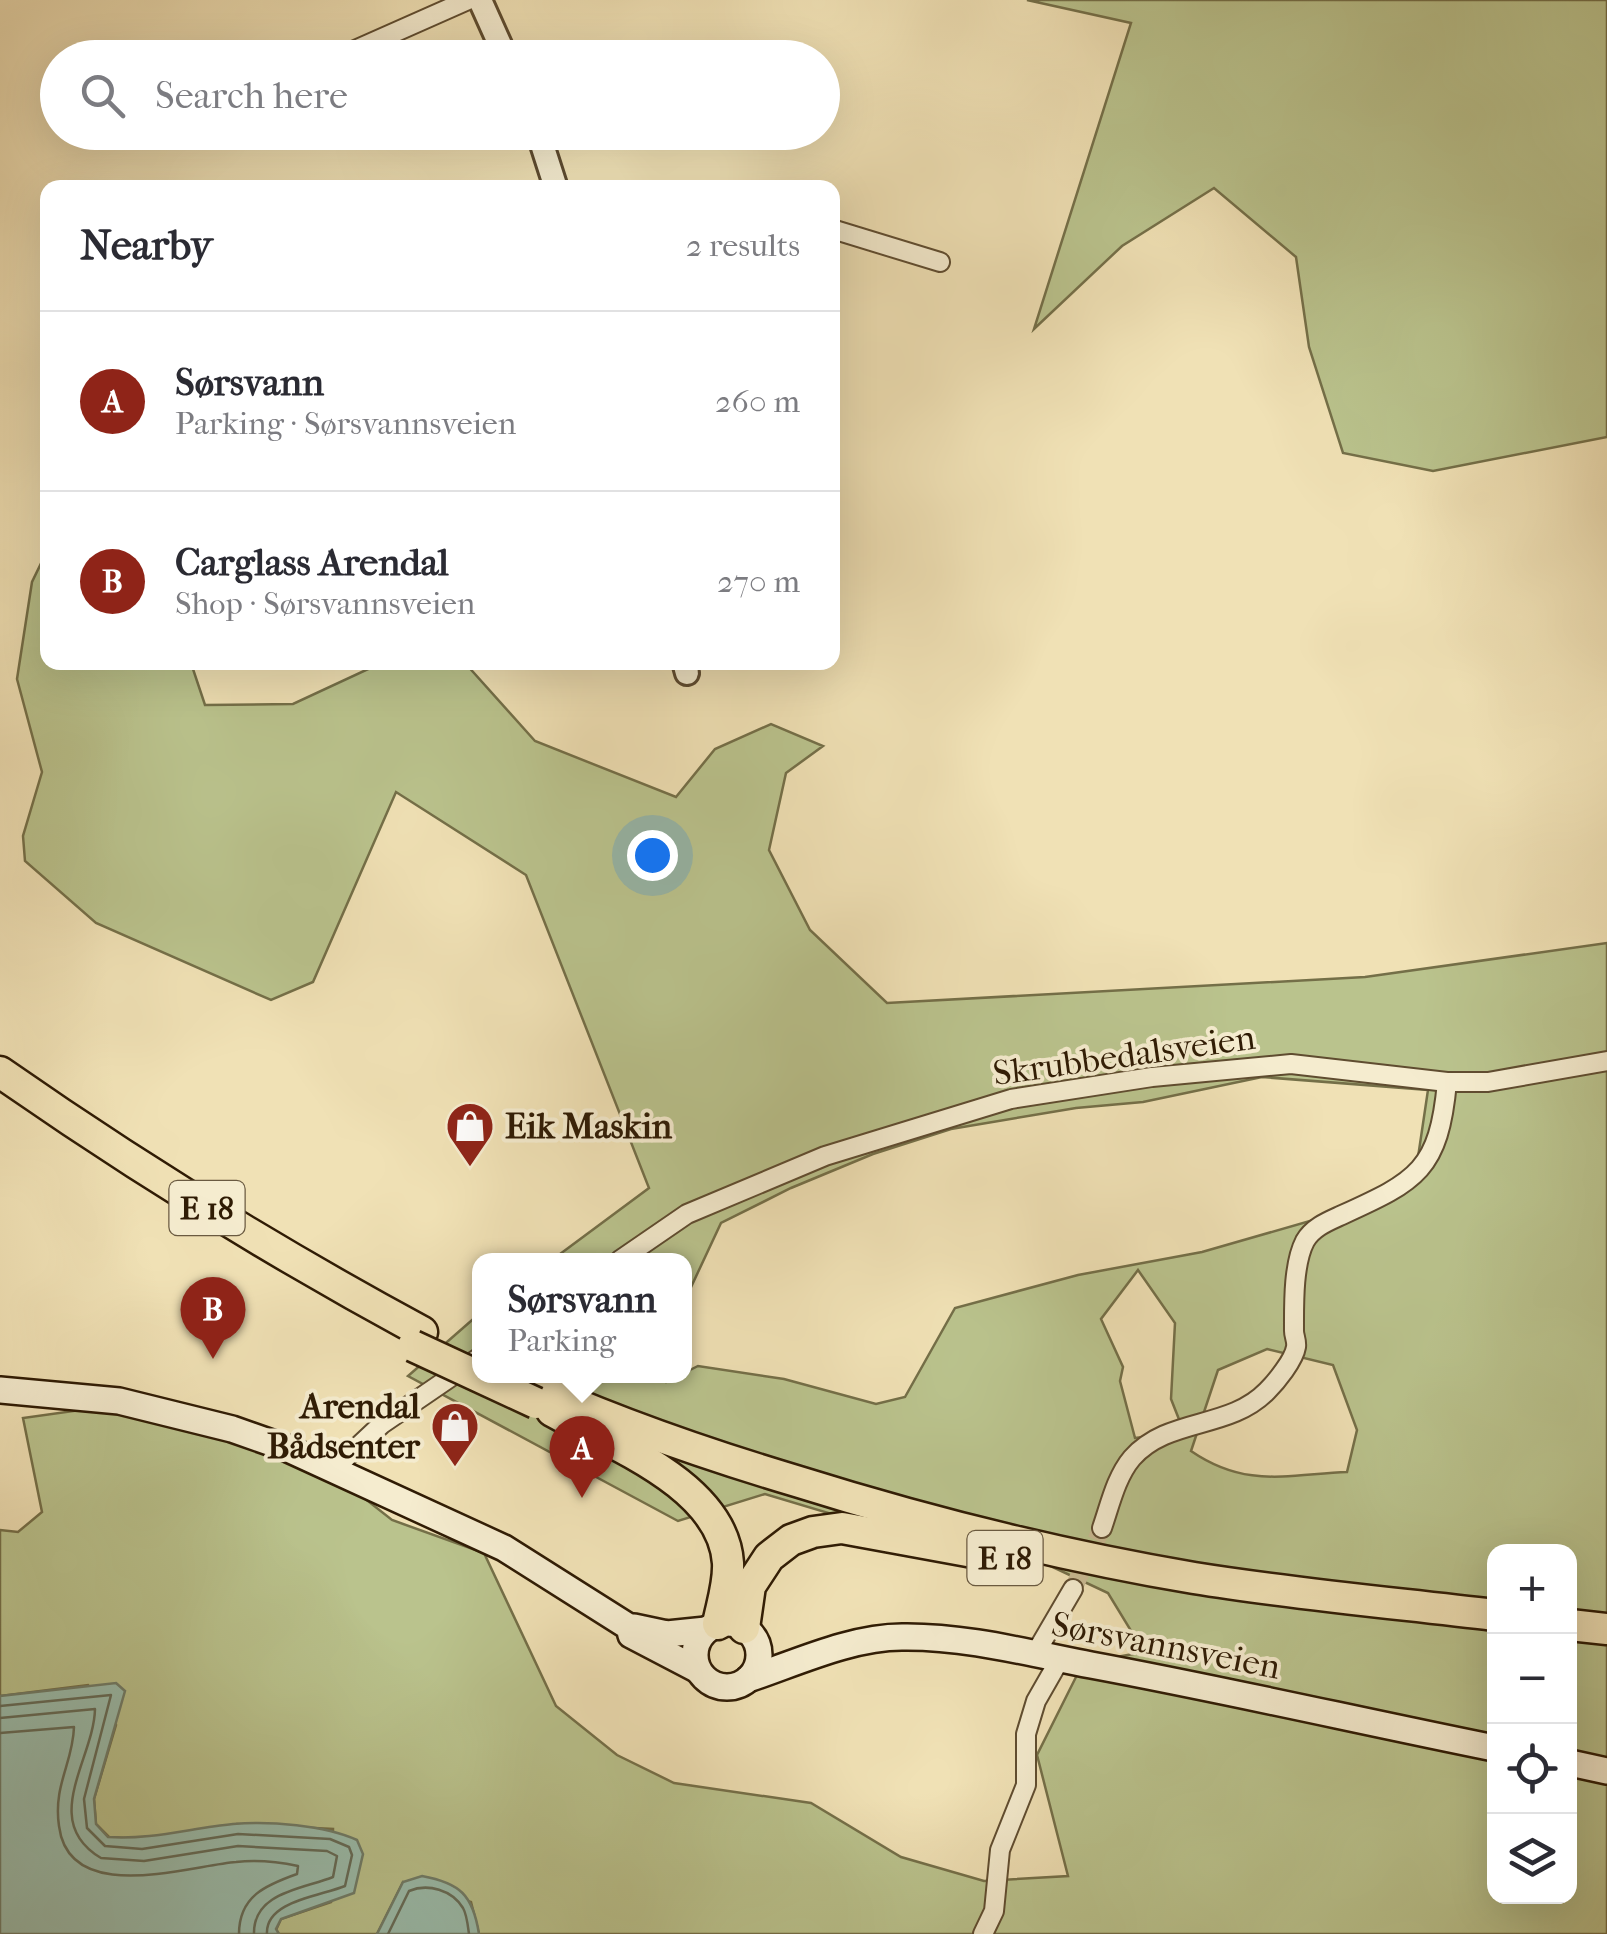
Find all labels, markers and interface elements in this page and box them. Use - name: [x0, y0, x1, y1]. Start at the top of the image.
- search box: [40, 40, 840, 150]
- icon: search: [75, 68, 130, 123]
- text: Search here: [155, 73, 348, 118]
- text: Nearby: [80, 221, 212, 270]
- text: 2 results: [686, 227, 800, 264]
- text: Sørsvann: [175, 360, 324, 405]
- text: A: [102, 383, 123, 420]
- text: 260 m: [715, 383, 800, 420]
- text: Parking · Sørsvannsveien: [175, 405, 516, 442]
- text: Carglass Arendal: [175, 540, 449, 585]
- text: B: [102, 563, 123, 600]
- text: 270 m: [717, 563, 800, 600]
- text: Shop · Sørsvannsveien: [175, 585, 475, 622]
- your location: [627, 830, 678, 881]
- street label: Skrubbedalsveien: [990, 1017, 1258, 1094]
- shop icon: Eik Maskin: [444, 1100, 496, 1168]
- place label: Eik Maskin: [505, 1106, 673, 1147]
- road number: E 18: [170, 1181, 244, 1235]
- popup: [472, 1253, 692, 1383]
- pin: B: [180, 1276, 246, 1359]
- text: Sørsvann: [507, 1277, 657, 1322]
- text: Parking: [507, 1322, 616, 1359]
- place label: Arendal Bådsenter: [267, 1386, 421, 1467]
- shop icon: Arendal Bådsenter: [429, 1400, 481, 1468]
- pin: A: [550, 1416, 614, 1498]
- road number: E 18: [968, 1531, 1042, 1585]
- map controls: [1487, 1544, 1577, 1904]
- button: +: [1487, 1544, 1577, 1634]
- street label: Sørsvannsveien: [1048, 1603, 1284, 1688]
- button: −: [1487, 1634, 1577, 1724]
- button: locate: [1487, 1724, 1577, 1814]
- button: layers: [1487, 1814, 1577, 1904]

